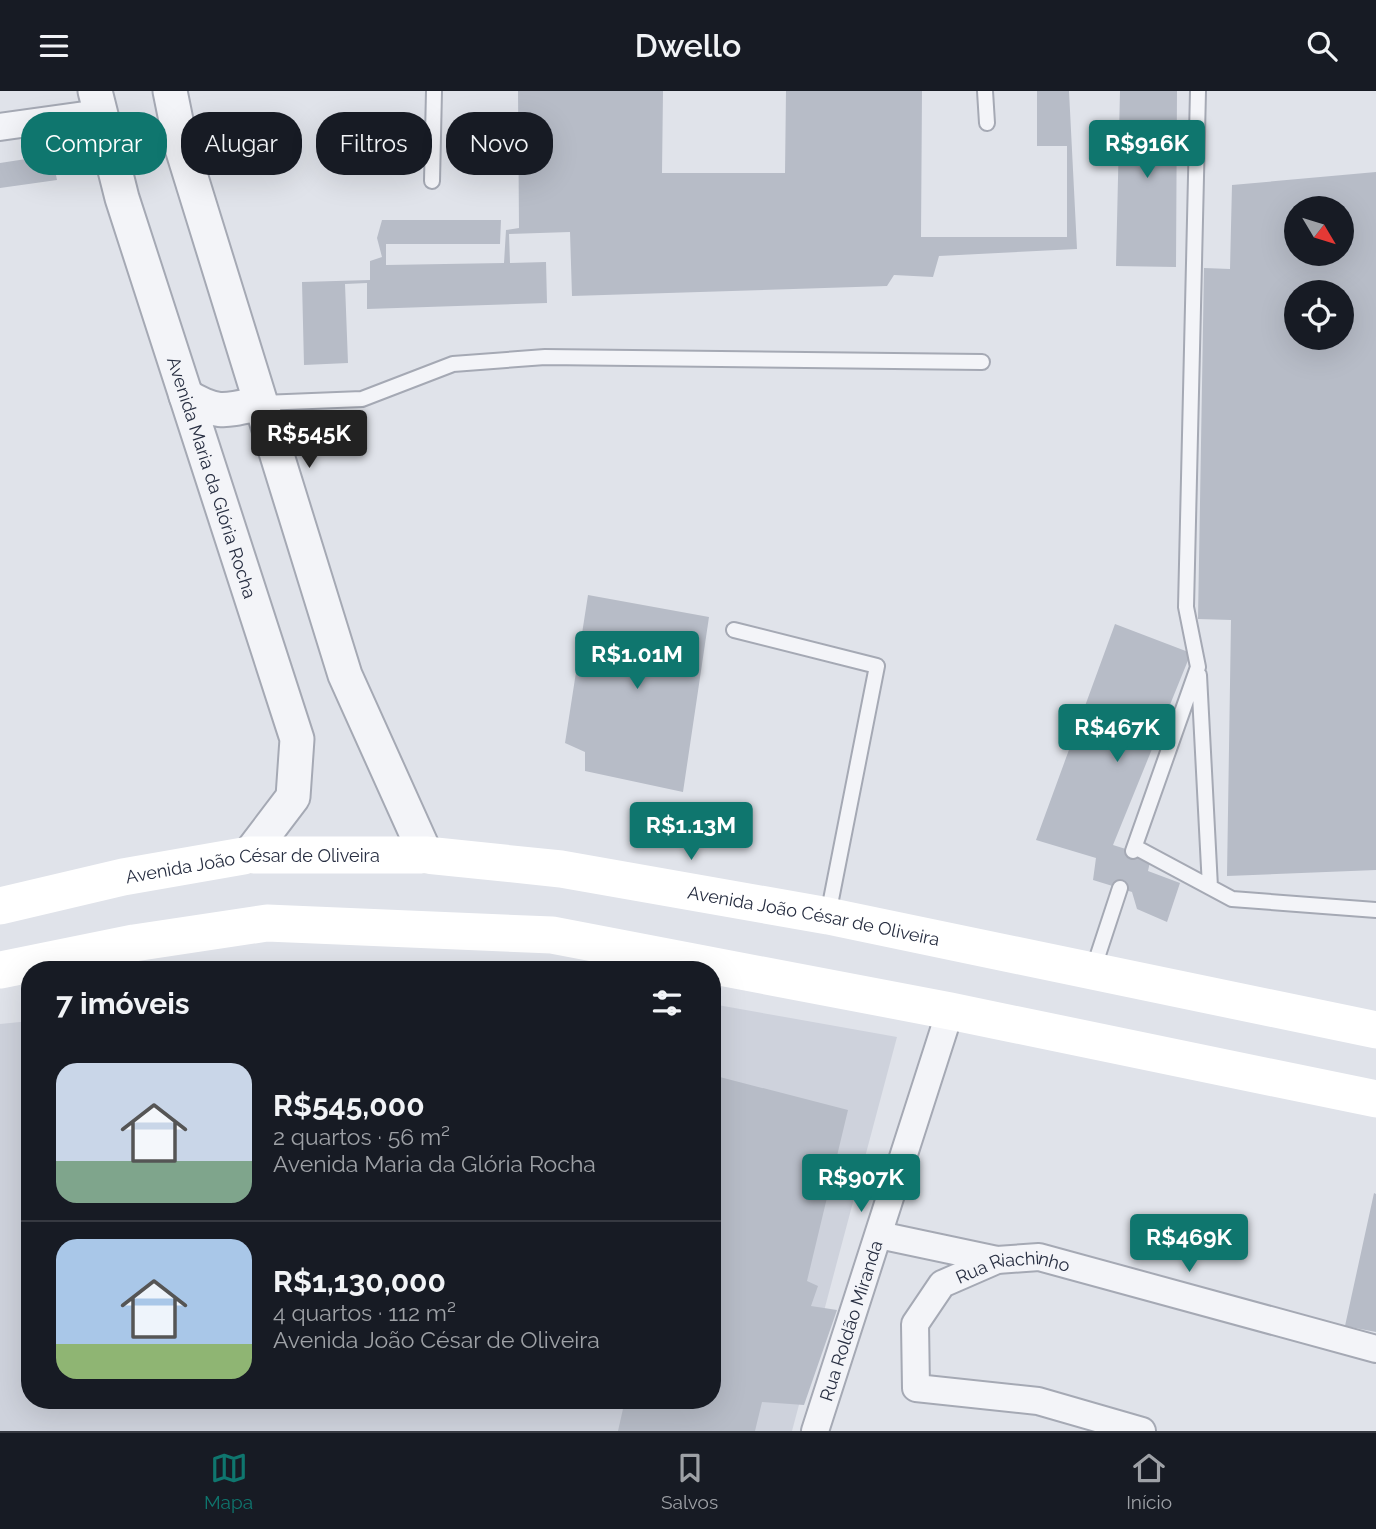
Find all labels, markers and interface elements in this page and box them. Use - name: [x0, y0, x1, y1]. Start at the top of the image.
- icon: menu: [35, 27, 73, 65]
- text: Dwello: [635, 27, 741, 64]
- icon: search: [1303, 27, 1341, 65]
- chip: Comprar: [21, 112, 167, 175]
- chip: Alugar: [181, 112, 302, 175]
- chip: Filtros: [316, 112, 432, 175]
- chip: Novo: [446, 112, 553, 175]
- pin: R$916K: [1090, 120, 1204, 180]
- text: R$916K: [1105, 129, 1189, 156]
- north arrow: [1284, 196, 1354, 266]
- map controls: [1284, 196, 1354, 350]
- button: locate: [1284, 280, 1354, 350]
- street label: Avenida Maria da Glória Rocha: [163, 354, 261, 601]
- pin: R$545K: [252, 411, 366, 470]
- text: R$545K: [267, 419, 351, 446]
- pin: R$1.01M: [572, 631, 702, 691]
- text: R$1.01M: [591, 640, 683, 667]
- pin: R$467K: [1060, 705, 1174, 764]
- text: R$467K: [1074, 713, 1160, 740]
- pin: R$1.13M: [626, 803, 756, 862]
- text: R$1.13M: [646, 811, 736, 838]
- street label: Avenida João César de Oliveira: [124, 844, 380, 887]
- street label: Avenida João César de Oliveira: [686, 881, 942, 949]
- icon: filters: [648, 984, 686, 1022]
- text: 7 imóveis: [56, 986, 190, 1021]
- text: R$545,000: [273, 1088, 425, 1123]
- icon: home: [112, 1091, 196, 1175]
- text: 2 quartos · 56 m²: [273, 1123, 450, 1150]
- text: Avenida Maria da Glória Rocha: [273, 1150, 596, 1177]
- pin: R$907K: [804, 1155, 918, 1214]
- text: R$907K: [818, 1163, 904, 1190]
- pin: R$469K: [1132, 1215, 1246, 1274]
- text: R$469K: [1146, 1223, 1232, 1250]
- street label: Rua Roldão Miranda: [815, 1238, 886, 1404]
- street label: Rua Riachinho: [952, 1247, 1073, 1287]
- text: R$1,130,000: [273, 1264, 446, 1299]
- icon: home: [112, 1267, 196, 1351]
- text: 4 quartos · 112 m²: [273, 1299, 456, 1326]
- text: Avenida João César de Oliveira: [273, 1326, 600, 1353]
- tab: Mapa: [204, 1449, 253, 1513]
- tab: Salvos: [661, 1449, 718, 1513]
- tab: Início: [1126, 1449, 1172, 1513]

